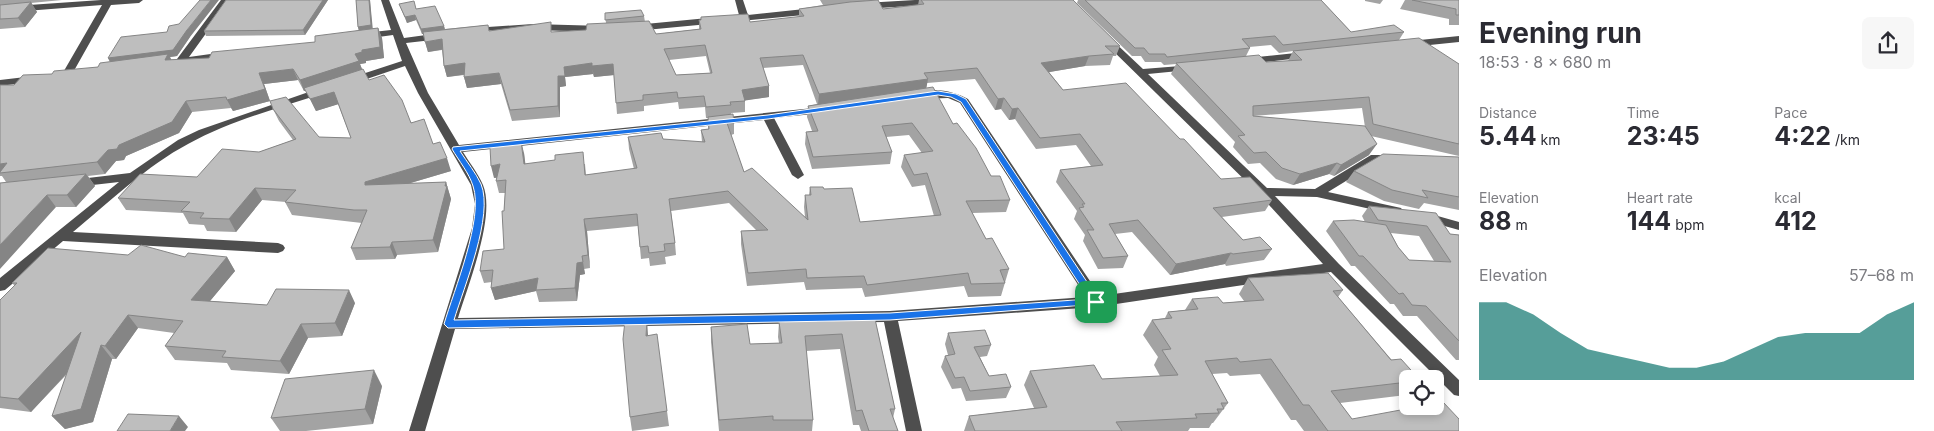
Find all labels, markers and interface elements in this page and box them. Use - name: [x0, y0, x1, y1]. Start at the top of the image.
- text: Evening run: [1479, 16, 1642, 50]
- button: share: [1862, 17, 1914, 69]
- text: 18:53 · 8 × 680 m: [1479, 52, 1611, 72]
- text: Distance: [1479, 104, 1537, 121]
- text: Time: [1627, 104, 1660, 121]
- text: Pace: [1774, 104, 1807, 121]
- text: 5.44: [1479, 121, 1537, 151]
- text: 23:45: [1627, 121, 1700, 151]
- text: 4:22: [1774, 121, 1831, 151]
- text: km: [1537, 131, 1560, 148]
- text: /km: [1831, 131, 1860, 148]
- text: Elevation: [1479, 189, 1539, 206]
- text: Heart rate: [1627, 189, 1693, 206]
- text: kcal: [1774, 189, 1801, 206]
- text: 88: [1479, 206, 1512, 236]
- text: 144: [1627, 206, 1671, 236]
- text: 412: [1774, 206, 1817, 236]
- text: m: [1512, 216, 1528, 233]
- text: bpm: [1671, 216, 1705, 233]
- text: Elevation: [1479, 265, 1548, 285]
- text: 57–68 m: [1849, 265, 1914, 285]
- pin: [1075, 281, 1117, 323]
- icon: arrive: [1082, 288, 1110, 316]
- map controls: [1399, 370, 1444, 415]
- button: locate: [1399, 370, 1444, 415]

